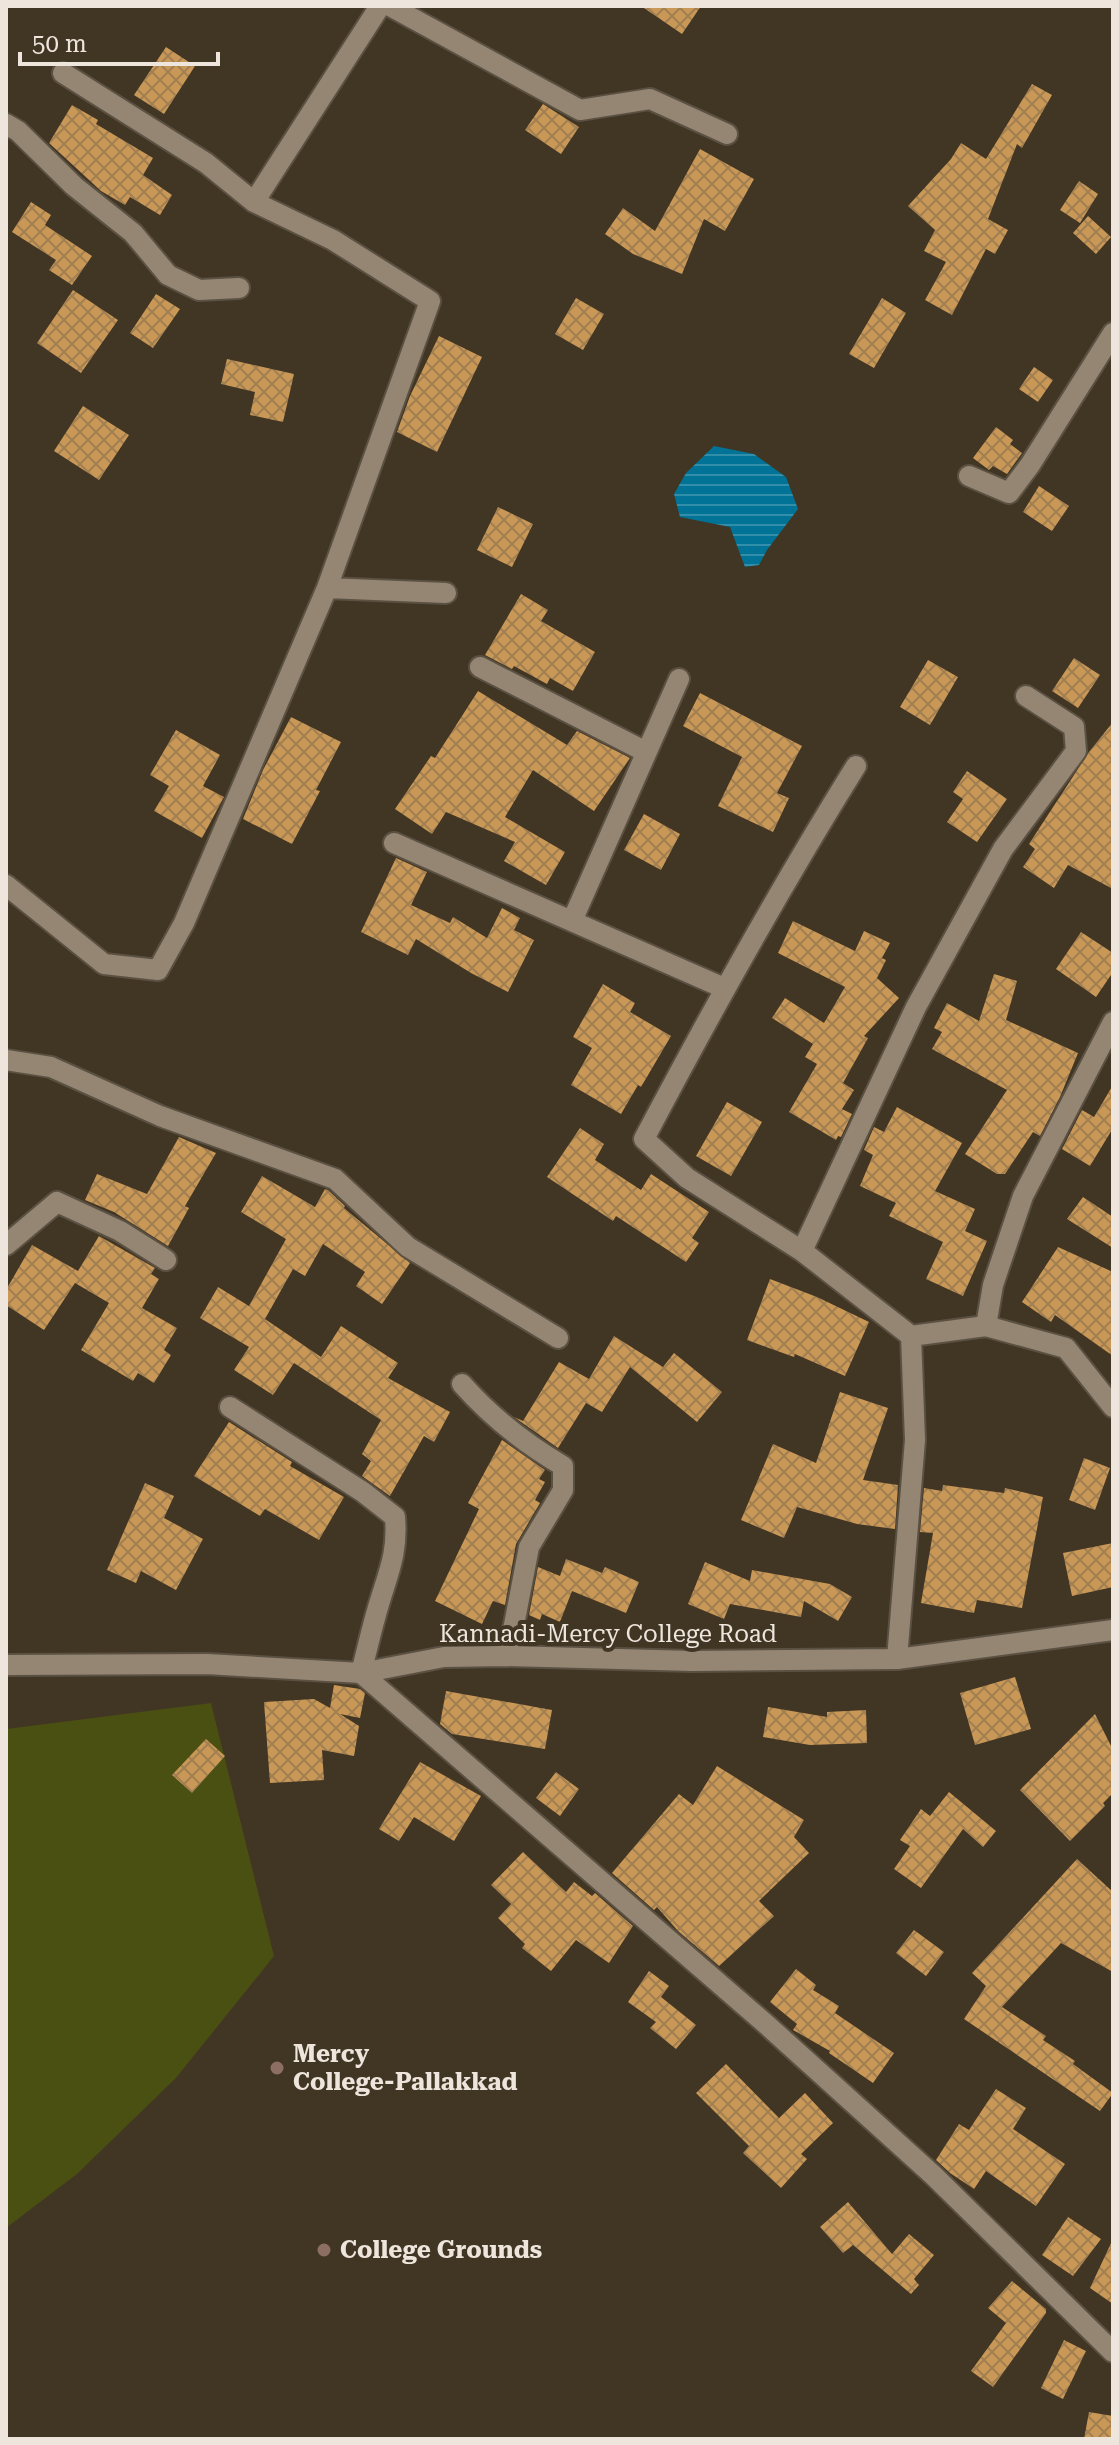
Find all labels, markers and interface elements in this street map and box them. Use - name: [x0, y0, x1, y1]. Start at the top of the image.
- scale bar: [20, 16, 218, 66]
- text: 50 m: [32, 30, 87, 58]
- street label: Kannadi-Mercy College Road: [439, 1620, 777, 1648]
- place label: Mercy College-Pallakkad: [293, 2040, 517, 2096]
- marker: Mercy College-Pallakkad: [268, 2059, 286, 2077]
- place label: College Grounds: [340, 2236, 542, 2264]
- marker: College Grounds: [315, 2241, 333, 2259]

